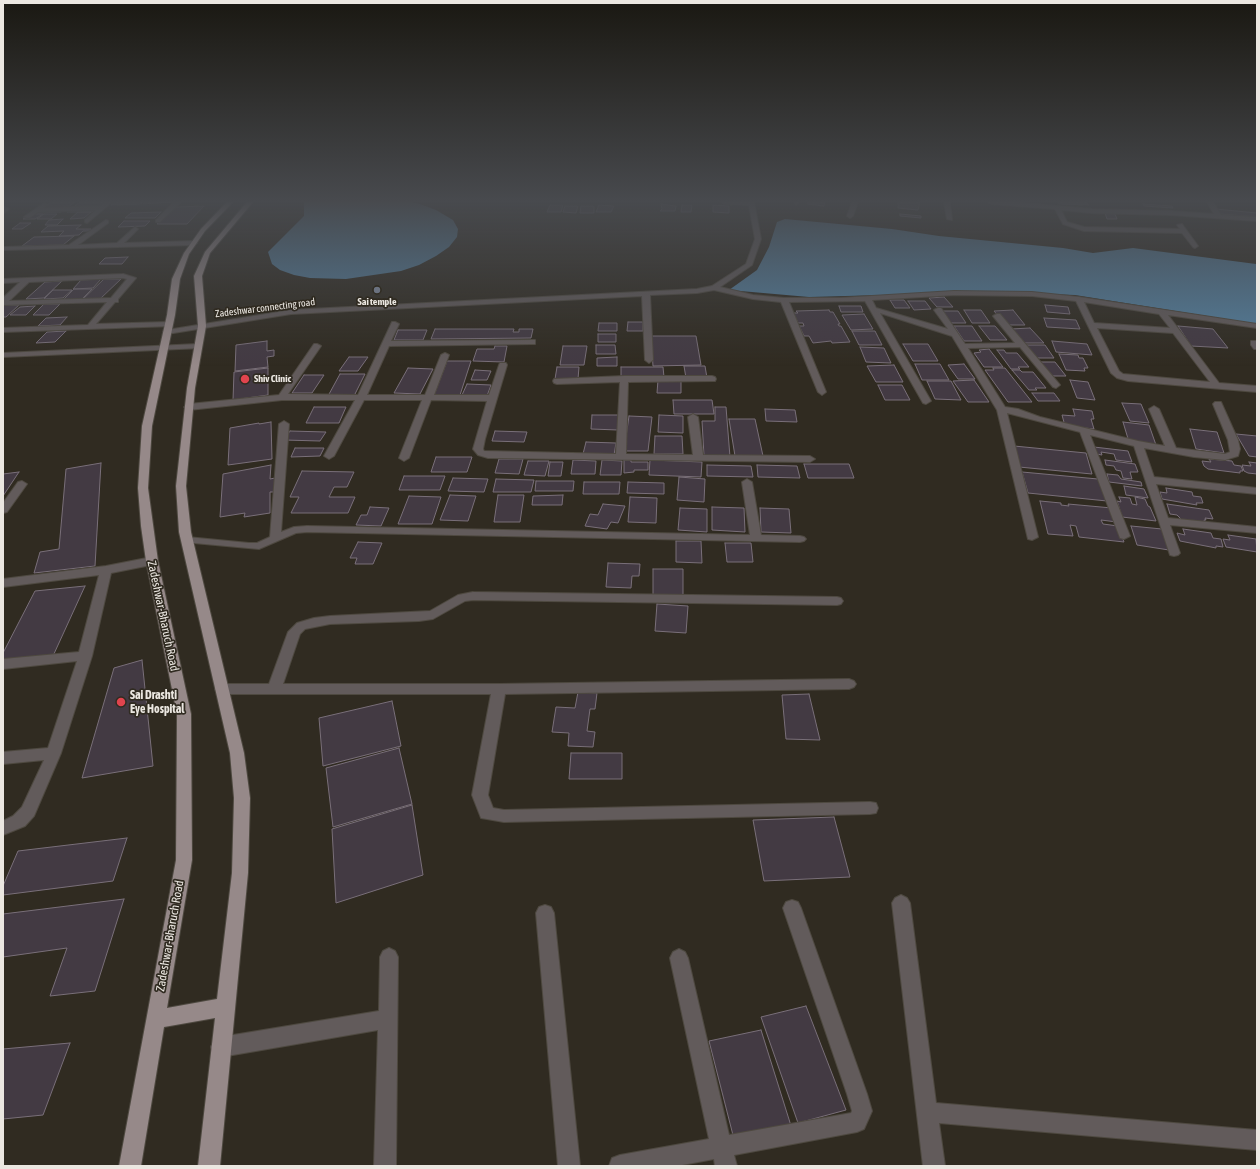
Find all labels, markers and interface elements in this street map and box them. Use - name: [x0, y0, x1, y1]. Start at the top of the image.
- marker: Sai temple: [372, 285, 382, 295]
- street label: Zadeshwar connecting road: [214, 296, 316, 320]
- place label: Sai temple: [358, 296, 396, 308]
- marker: Shiv Clinic: [239, 373, 251, 385]
- place label: Shiv Clinic: [254, 373, 291, 385]
- street label: Zadeshwar-Bharuch Road: [144, 559, 182, 673]
- place label: Sai Drashti Eye Hospital: [130, 688, 185, 716]
- marker: Sai Drashti Eye Hospital: [115, 696, 127, 708]
- street label: Zadeshwar-Bharuch Road: [153, 879, 187, 993]

